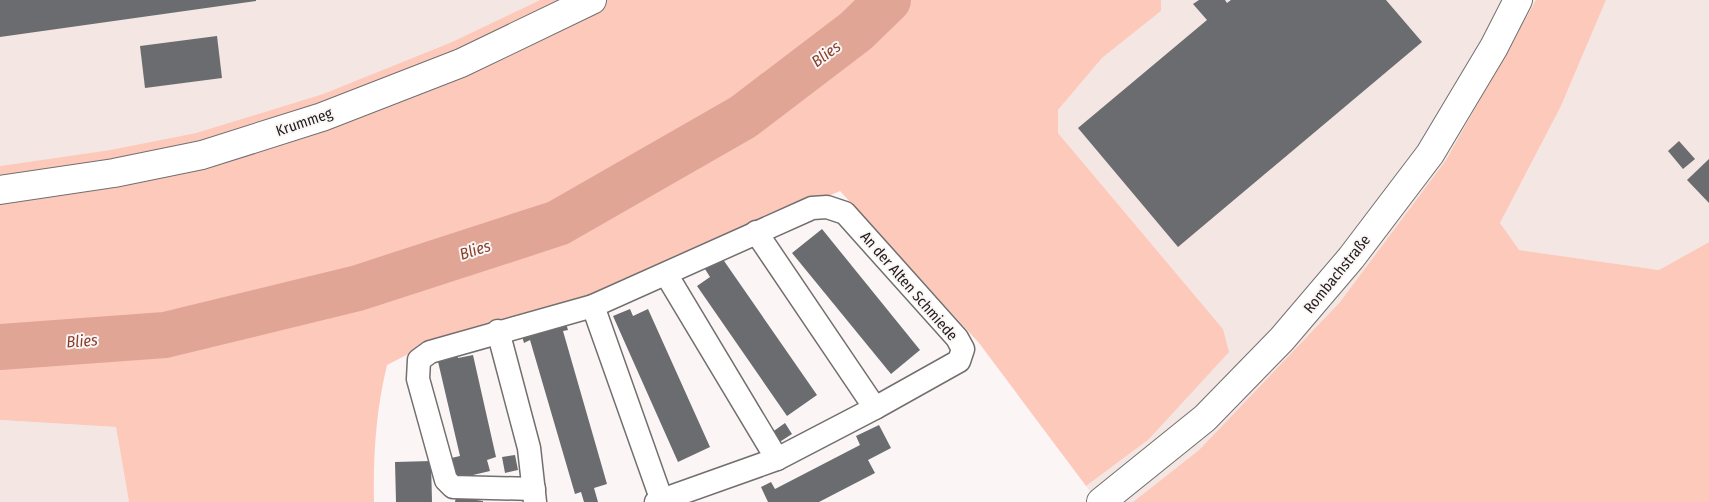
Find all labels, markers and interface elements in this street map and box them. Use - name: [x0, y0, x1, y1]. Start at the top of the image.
- water label: Blies: [808, 37, 844, 71]
- street label: Krummeg: [273, 104, 335, 140]
- street label: An der Alten Schmiede: [857, 228, 961, 344]
- street label: Rombachstraße: [1300, 231, 1374, 317]
- water label: Blies: [457, 236, 493, 264]
- water label: Blies: [66, 330, 99, 352]

